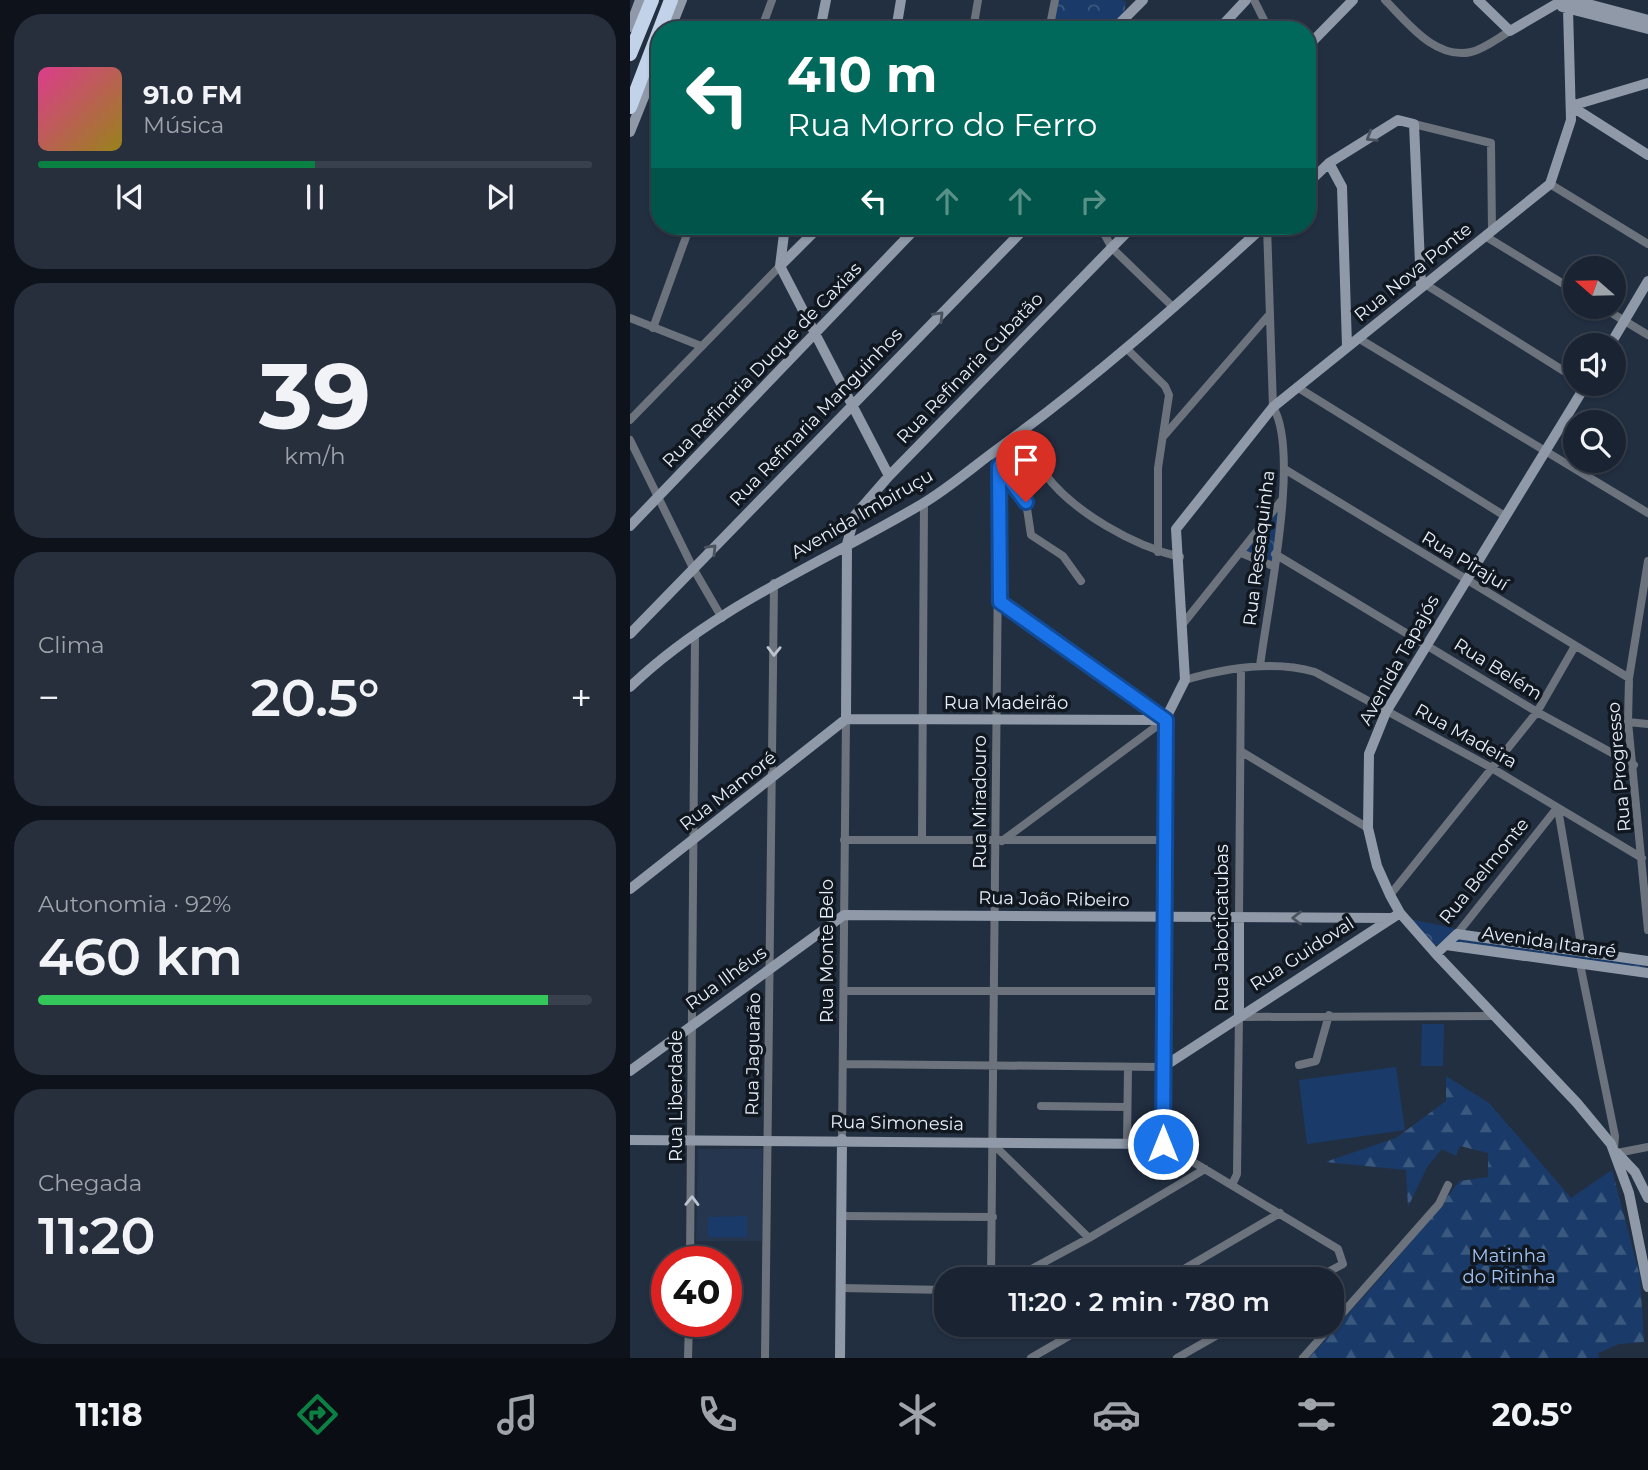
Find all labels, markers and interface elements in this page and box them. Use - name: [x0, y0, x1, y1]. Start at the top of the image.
- text: 410 m: [787, 45, 937, 104]
- icon: left: [672, 49, 763, 140]
- text: 91.0 FM: [143, 79, 243, 111]
- text: Rua Morro do Ferro: [787, 105, 1097, 144]
- text: Música: [143, 111, 224, 139]
- one-way arrow: [1365, 129, 1378, 142]
- icon: previous: [111, 178, 149, 216]
- icon: pause: [296, 178, 334, 216]
- icon: next: [481, 178, 519, 216]
- icon: left: [855, 182, 893, 220]
- icon: ahead: [928, 182, 966, 220]
- icon: ahead: [1001, 182, 1039, 220]
- icon: right: [1074, 182, 1112, 220]
- street label: Rua Nova Ponte: [1350, 218, 1476, 326]
- north arrow: [1563, 256, 1626, 318]
- map controls: [1563, 256, 1626, 473]
- street label: Rua Refinaria Duque de Caxias: [658, 258, 866, 472]
- street label: Rua Refinaria Cubatão: [892, 288, 1048, 448]
- one-way arrow: [930, 312, 943, 325]
- street label: Rua Refinaria Manguinhos: [725, 323, 907, 511]
- button: sound: [1563, 333, 1626, 396]
- text: 39: [259, 341, 371, 452]
- button: search: [1563, 410, 1626, 473]
- pin: [996, 430, 1056, 502]
- icon: arrive: [1007, 441, 1045, 479]
- text: km/h: [284, 442, 346, 470]
- street label: Avenida Imbiruçu: [787, 464, 937, 564]
- street label: Rua Ressaquinha: [1239, 469, 1279, 627]
- street label: Rua Pirajuí: [1418, 527, 1513, 596]
- one-way arrow: [703, 545, 716, 558]
- street label: Avenida Tapajós: [1354, 591, 1444, 729]
- text: Clima: [38, 631, 105, 659]
- street label: Rua Belém: [1450, 633, 1546, 705]
- one-way arrow: [766, 647, 782, 657]
- text: 20.5°: [251, 666, 379, 729]
- text: −: [38, 674, 60, 721]
- text: +: [570, 674, 592, 721]
- street label: Rua Madeirão: [944, 692, 1068, 714]
- street label: Rua Madeira: [1411, 699, 1521, 773]
- street label: Rua Progresso: [1602, 701, 1636, 833]
- street label: Rua Miradouro: [969, 735, 991, 869]
- street label: Rua Mamoré: [675, 746, 781, 836]
- street label: Rua Belmonte: [1435, 813, 1534, 928]
- street label: Rua Jaboticatubas: [1211, 844, 1233, 1012]
- street label: Rua Monte Belo: [816, 879, 838, 1023]
- street label: Rua João Ribeiro: [978, 887, 1130, 911]
- text: Autonomia · 92%: [38, 890, 231, 918]
- one-way arrow: [1291, 910, 1302, 926]
- street label: Rua Guidoval: [1246, 912, 1358, 996]
- street label: Avenida Itararé: [1480, 922, 1618, 962]
- text: 460 km: [38, 925, 243, 988]
- street label: Rua Ilhéus: [681, 941, 771, 1015]
- street label: Rua Jaguarão: [741, 992, 765, 1116]
- street label: Rua Liberdade: [665, 1030, 687, 1162]
- position arrow: [1126, 1107, 1200, 1181]
- street label: Rua Simonesia: [830, 1111, 964, 1135]
- text: Chegada: [38, 1169, 142, 1197]
- one-way arrow: [684, 1195, 699, 1206]
- text: 11:20: [38, 1204, 156, 1267]
- park label: Matinha do Ritinha: [1462, 1245, 1556, 1288]
- speed limit sign: 40: [651, 1246, 742, 1337]
- text: 11:20 · 2 min · 780 m: [1008, 1286, 1270, 1318]
- icon: directions: [293, 1390, 342, 1439]
- icon: music: [493, 1390, 542, 1439]
- icon: phone: [693, 1390, 742, 1439]
- icon: climate: [893, 1390, 942, 1439]
- icon: car: [1092, 1390, 1141, 1439]
- icon: filters: [1292, 1390, 1341, 1439]
- text: 11:18: [75, 1395, 143, 1434]
- text: 20.5°: [1492, 1395, 1573, 1434]

